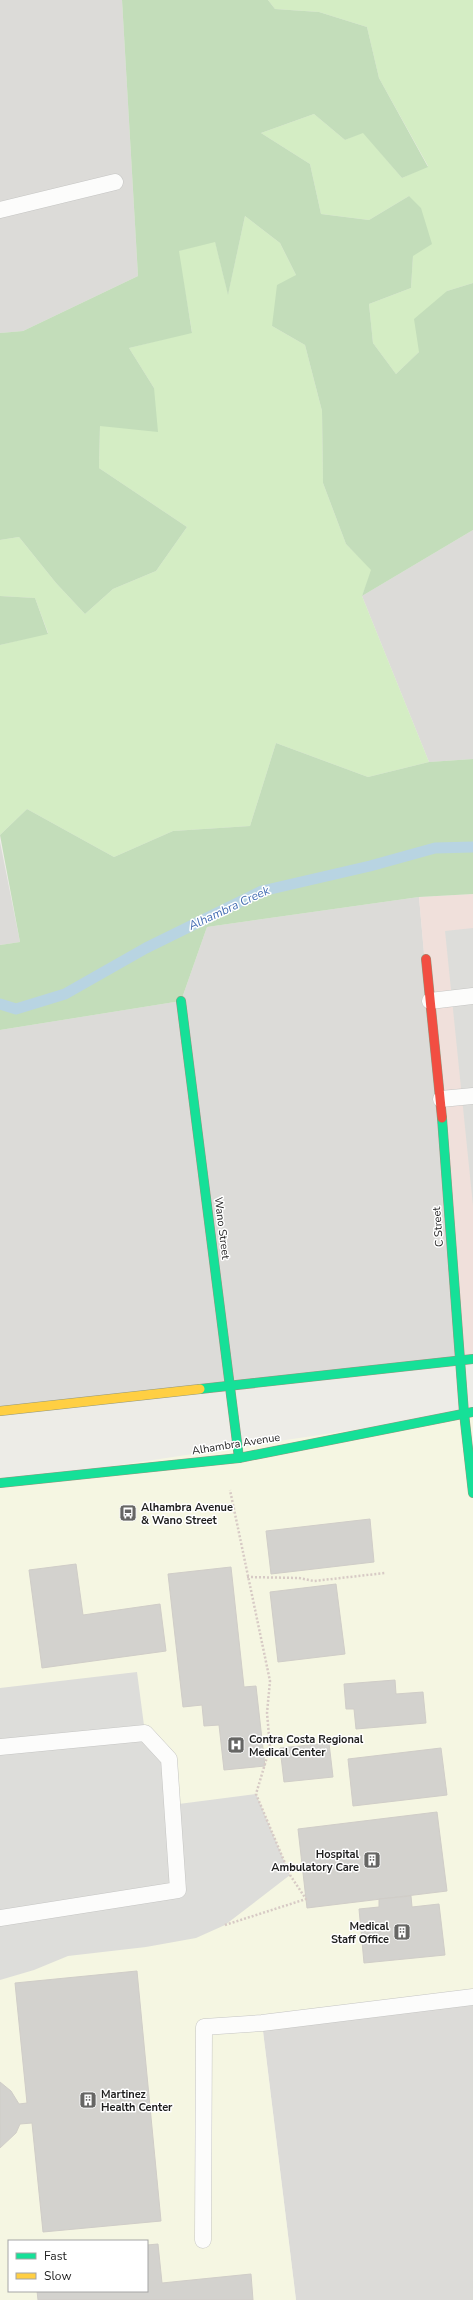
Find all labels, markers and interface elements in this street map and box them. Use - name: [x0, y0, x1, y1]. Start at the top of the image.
- water label: Alhambra Creek: [185, 882, 273, 934]
- street label: Wano Street: [211, 1196, 233, 1260]
- street label: C Street: [429, 1206, 447, 1248]
- street label: Alhambra Avenue: [191, 1430, 281, 1458]
- place label: Alhambra Avenue & Wano Street: [141, 1500, 233, 1528]
- bus stop icon: Alhambra Avenue & Wano Street: [118, 1503, 138, 1523]
- place label: Contra Costa Regional Medical Center: [249, 1732, 364, 1760]
- hospital icon: Contra Costa Regional Medical Center: [226, 1735, 246, 1755]
- place label: Hospital Ambulatory Care: [271, 1847, 359, 1875]
- building icon: Hospital Ambulatory Care: [362, 1850, 382, 1870]
- place label: Medical Staff Office: [331, 1919, 389, 1947]
- building icon: Medical Staff Office: [392, 1922, 412, 1942]
- place label: Martinez Health Center: [101, 2087, 173, 2115]
- building icon: Martinez Health Center: [78, 2090, 98, 2110]
- legend: [8, 2240, 148, 2292]
- text: Fast: [44, 2248, 67, 2264]
- text: Slow: [44, 2268, 72, 2284]

